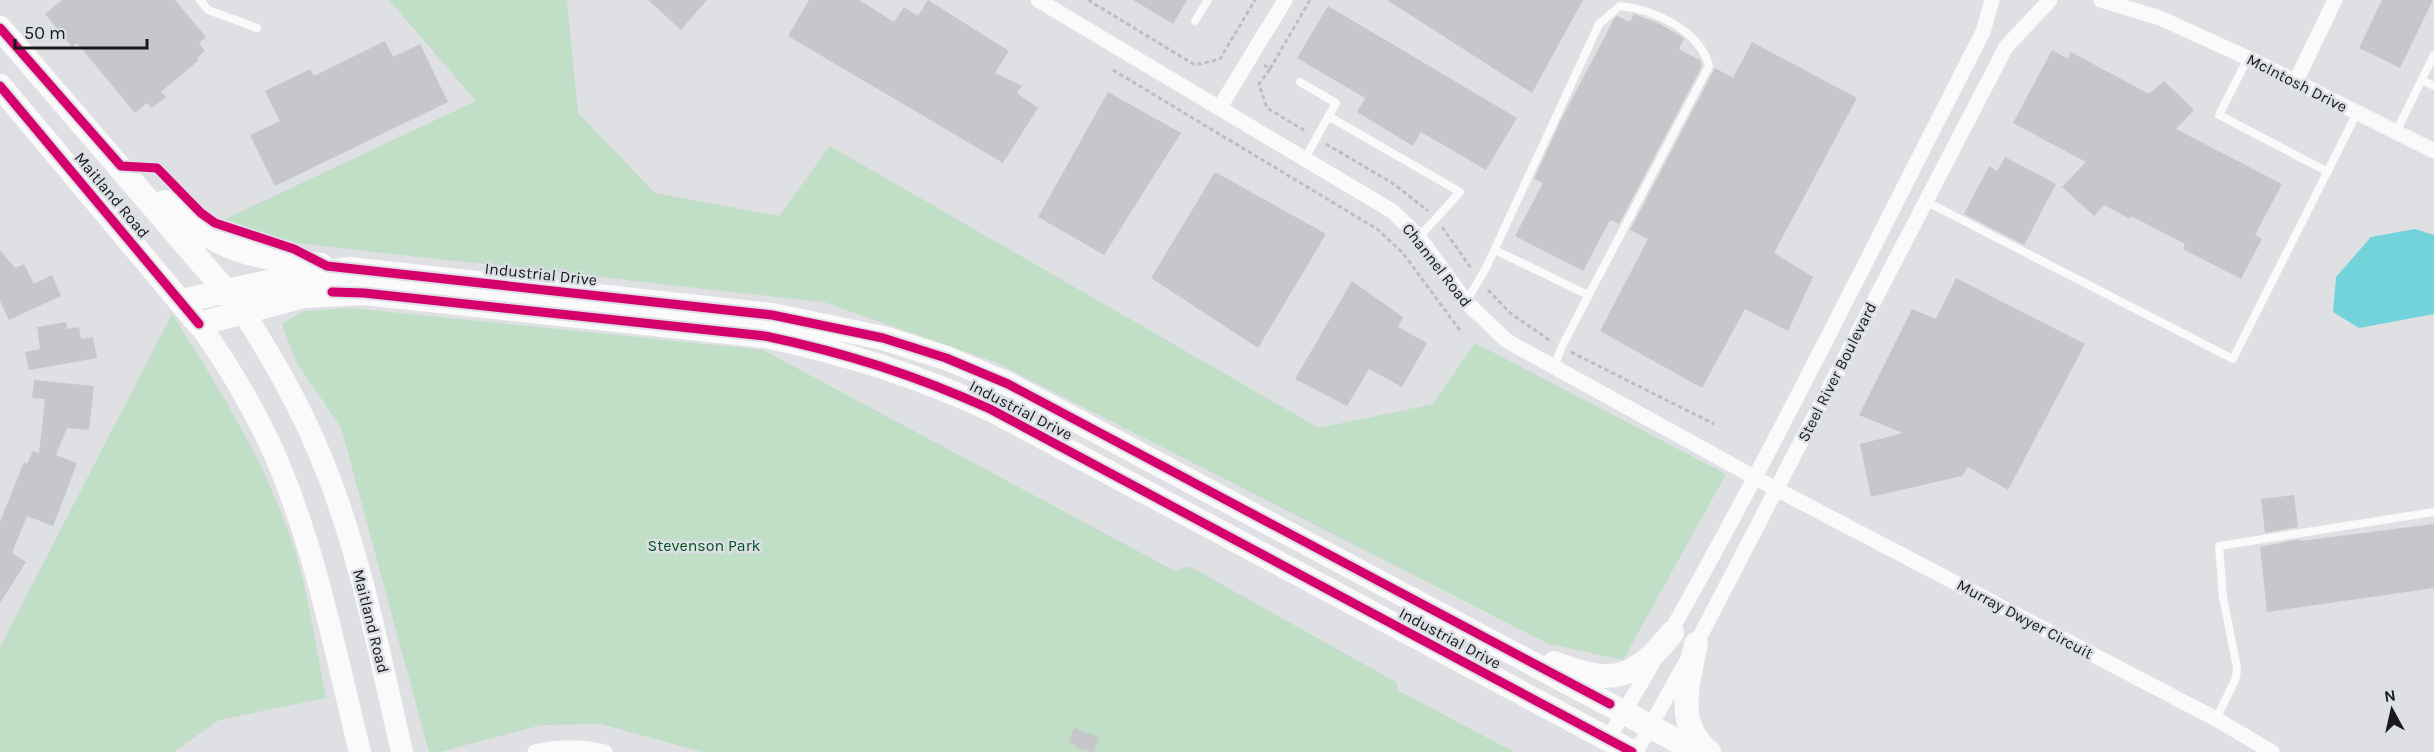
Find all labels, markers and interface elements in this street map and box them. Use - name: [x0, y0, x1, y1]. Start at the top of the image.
- scale bar: [15, 12, 147, 50]
- text: 50 m: [24, 22, 66, 44]
- street label: McIntosh Drive: [2244, 50, 2350, 116]
- street label: Maitland Road: [71, 148, 153, 242]
- street label: Channel Road: [1398, 219, 1476, 311]
- street label: Industrial Drive: [484, 259, 598, 289]
- street label: Steel River Boulevard: [1794, 299, 1880, 445]
- street label: Industrial Drive: [966, 376, 1076, 444]
- park label: Stevenson Park: [648, 536, 760, 555]
- street label: Maitland Road: [349, 567, 393, 675]
- street label: Murray Dwyer Circuit: [1954, 575, 2096, 663]
- street label: Industrial Drive: [1396, 603, 1504, 673]
- north arrow: [2362, 680, 2422, 740]
- text: N: [2383, 685, 2397, 706]

